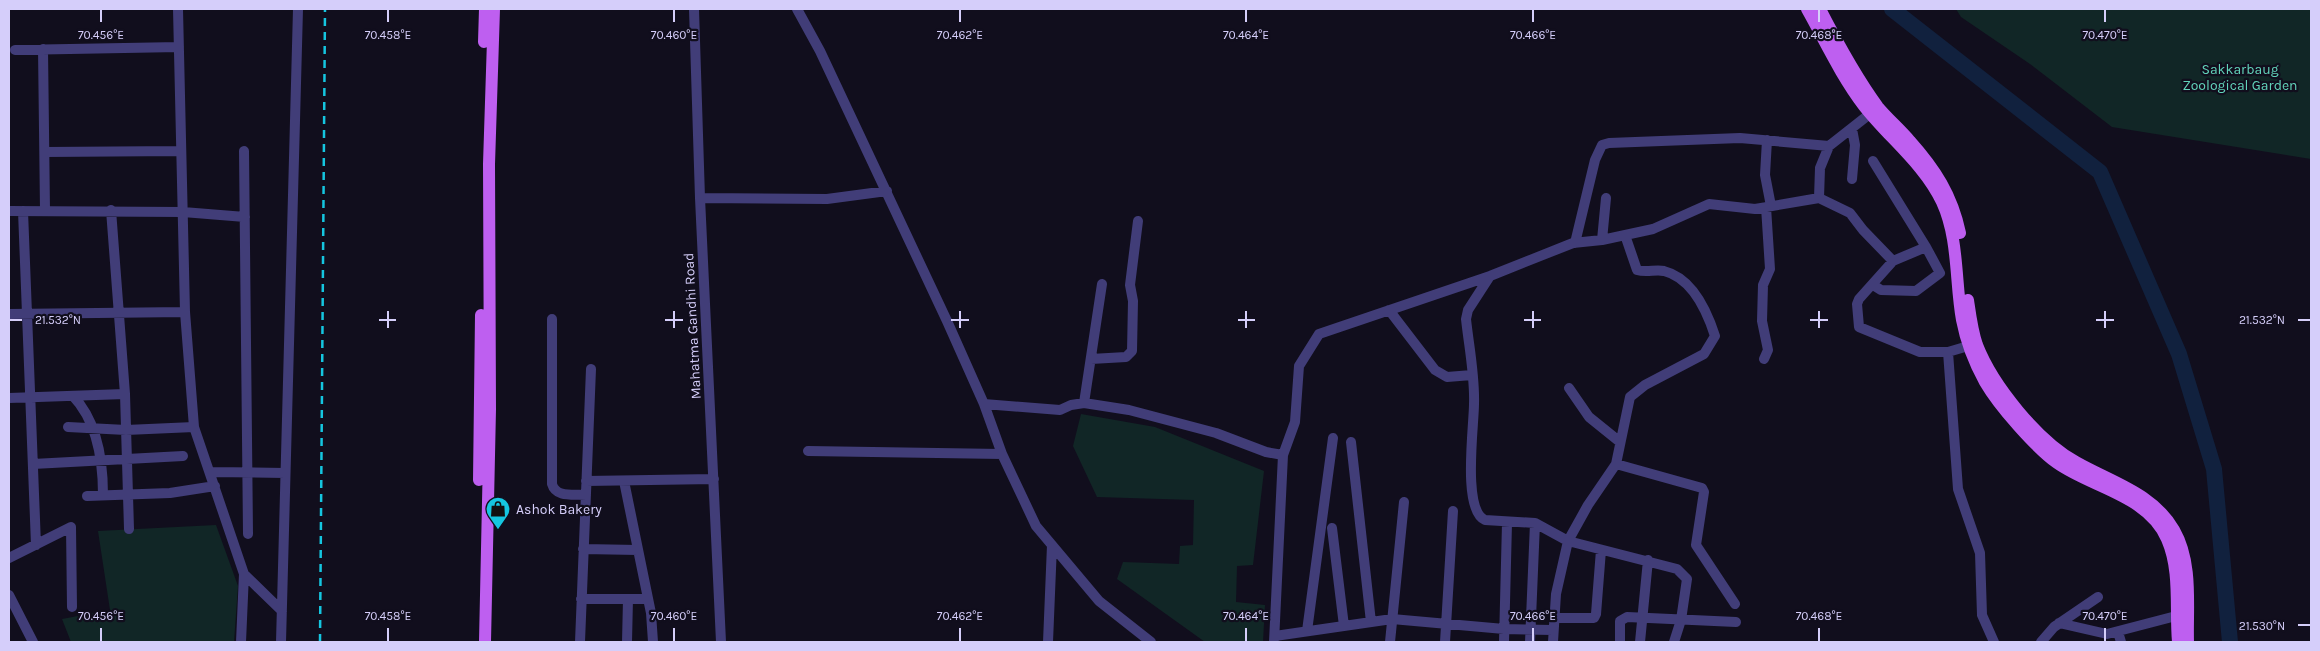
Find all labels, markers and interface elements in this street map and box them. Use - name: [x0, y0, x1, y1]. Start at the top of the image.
- text: 70.456°E: [78, 28, 124, 42]
- text: 70.458°E: [365, 28, 411, 42]
- text: 70.460°E: [651, 28, 697, 42]
- text: 70.462°E: [937, 28, 983, 42]
- text: 70.464°E: [1223, 28, 1269, 42]
- text: 70.466°E: [1510, 28, 1556, 42]
- text: 70.468°E: [1796, 28, 1842, 42]
- text: 70.470°E: [2082, 28, 2128, 42]
- park label: Sakkarbaug Zoological Garden: [2182, 61, 2298, 94]
- street label: Mahatma Gandhi Road: [680, 252, 705, 400]
- text: 21.532°N: [35, 313, 81, 327]
- text: 21.532°N: [2239, 313, 2285, 327]
- shop icon: Ashok Bakery: [485, 496, 511, 530]
- place label: Ashok Bakery: [516, 501, 602, 518]
- text: 70.456°E: [78, 609, 124, 623]
- text: 70.458°E: [365, 609, 411, 623]
- text: 70.460°E: [651, 609, 697, 623]
- text: 70.462°E: [937, 609, 983, 623]
- text: 70.464°E: [1223, 609, 1269, 623]
- text: 70.466°E: [1510, 609, 1556, 623]
- text: 70.468°E: [1796, 609, 1842, 623]
- text: 70.470°E: [2082, 609, 2128, 623]
- text: 21.530°N: [2239, 619, 2285, 633]

